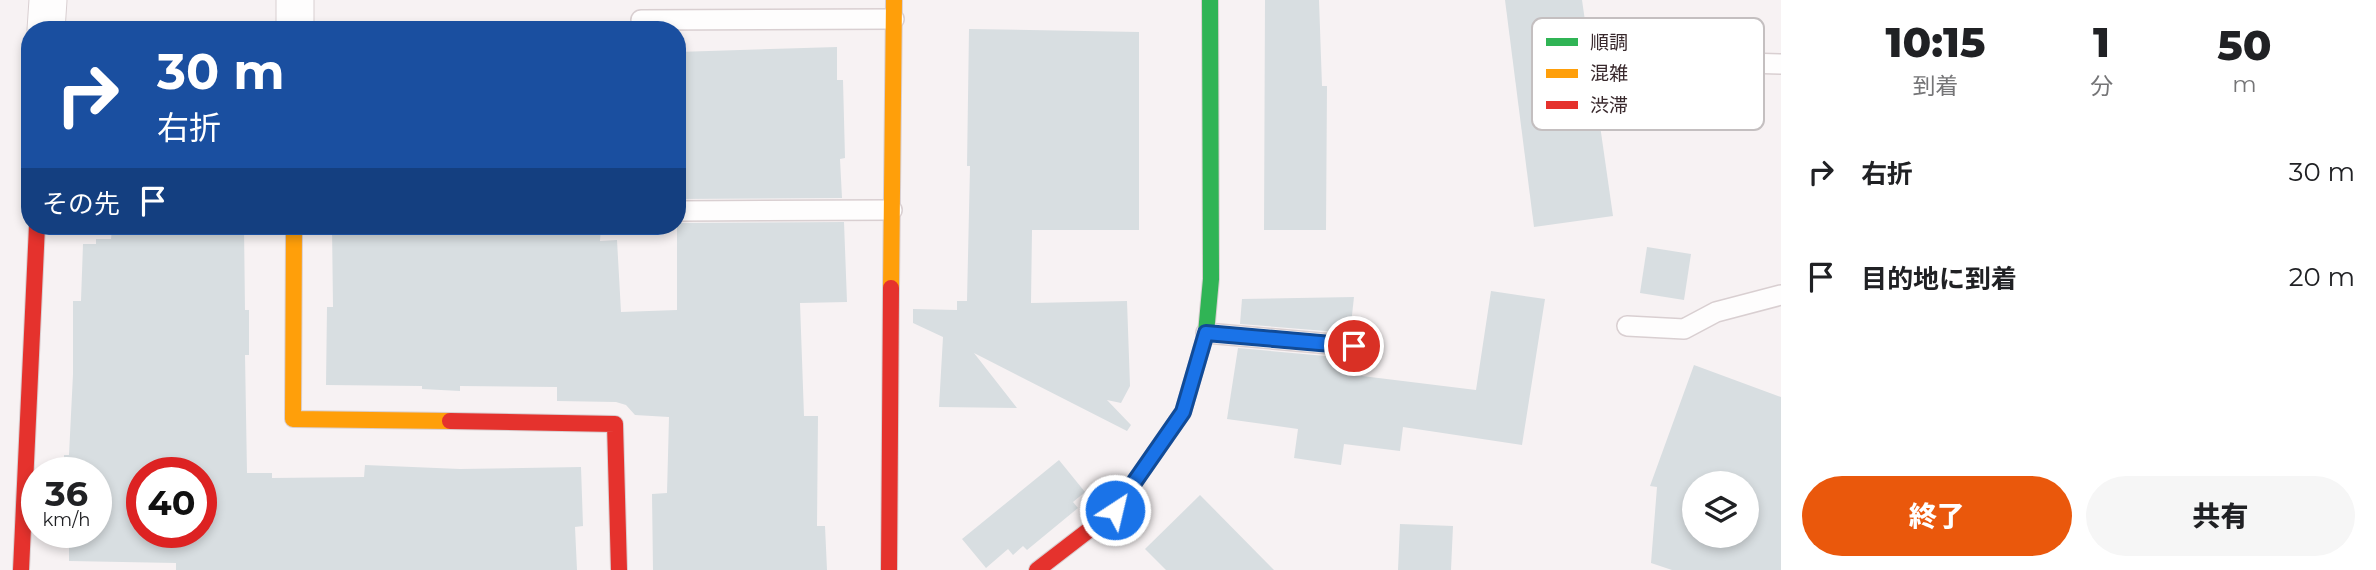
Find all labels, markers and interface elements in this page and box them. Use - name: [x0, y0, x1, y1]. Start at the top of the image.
- text: 10:15: [1885, 16, 1986, 68]
- text: 1: [2093, 16, 2110, 68]
- legend: [1532, 18, 1764, 130]
- text: 50: [2217, 19, 2272, 71]
- text: 順調: [1590, 31, 1628, 54]
- text: 30 m: [157, 42, 285, 101]
- icon: right: [42, 49, 133, 140]
- text: 混雑: [1590, 62, 1628, 85]
- text: m: [2232, 70, 2257, 98]
- text: 到着: [1912, 72, 1958, 100]
- text: 分: [2090, 72, 2113, 100]
- text: 渋滞: [1590, 94, 1628, 117]
- text: 右折: [157, 108, 221, 147]
- icon: right: [1802, 153, 1840, 191]
- text: 30 m: [2289, 156, 2355, 188]
- text: 右折: [1861, 158, 1913, 190]
- icon: arrive: [134, 182, 172, 220]
- text: その先: [42, 188, 120, 220]
- icon: arrive: [1802, 258, 1840, 296]
- text: 20 m: [2289, 261, 2355, 293]
- text: 目的地に到着: [1861, 263, 2017, 295]
- pin: [1324, 316, 1384, 376]
- icon: arrive: [1335, 327, 1373, 365]
- speed limit sign: 40: [126, 457, 217, 548]
- map controls: [1682, 471, 1759, 548]
- button: layers: [1682, 471, 1759, 548]
- text: 36: [45, 472, 88, 515]
- position arrow: [1078, 473, 1152, 547]
- button: 終了: [1802, 476, 2072, 556]
- button: 共有: [2086, 476, 2355, 556]
- text: km/h: [42, 509, 91, 531]

